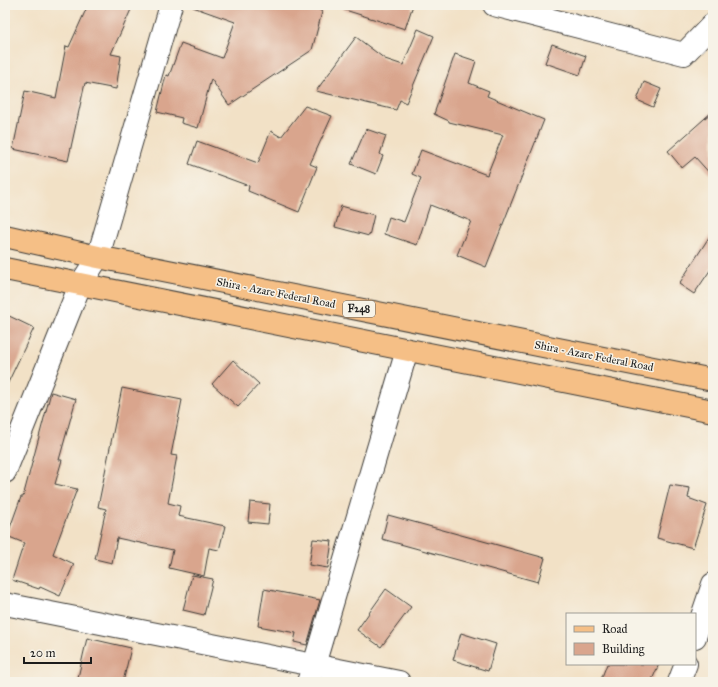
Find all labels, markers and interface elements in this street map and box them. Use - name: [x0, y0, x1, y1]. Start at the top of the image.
- street label: Shira - Azare Federal Road: [215, 275, 337, 311]
- road number: F248: [343, 301, 375, 317]
- street label: Shira - Azare Federal Road: [533, 338, 655, 374]
- legend: [566, 613, 696, 665]
- text: Road: [602, 622, 628, 636]
- scale bar: [24, 639, 91, 665]
- text: Building: [602, 642, 645, 657]
- text: 20 m: [30, 646, 56, 660]

